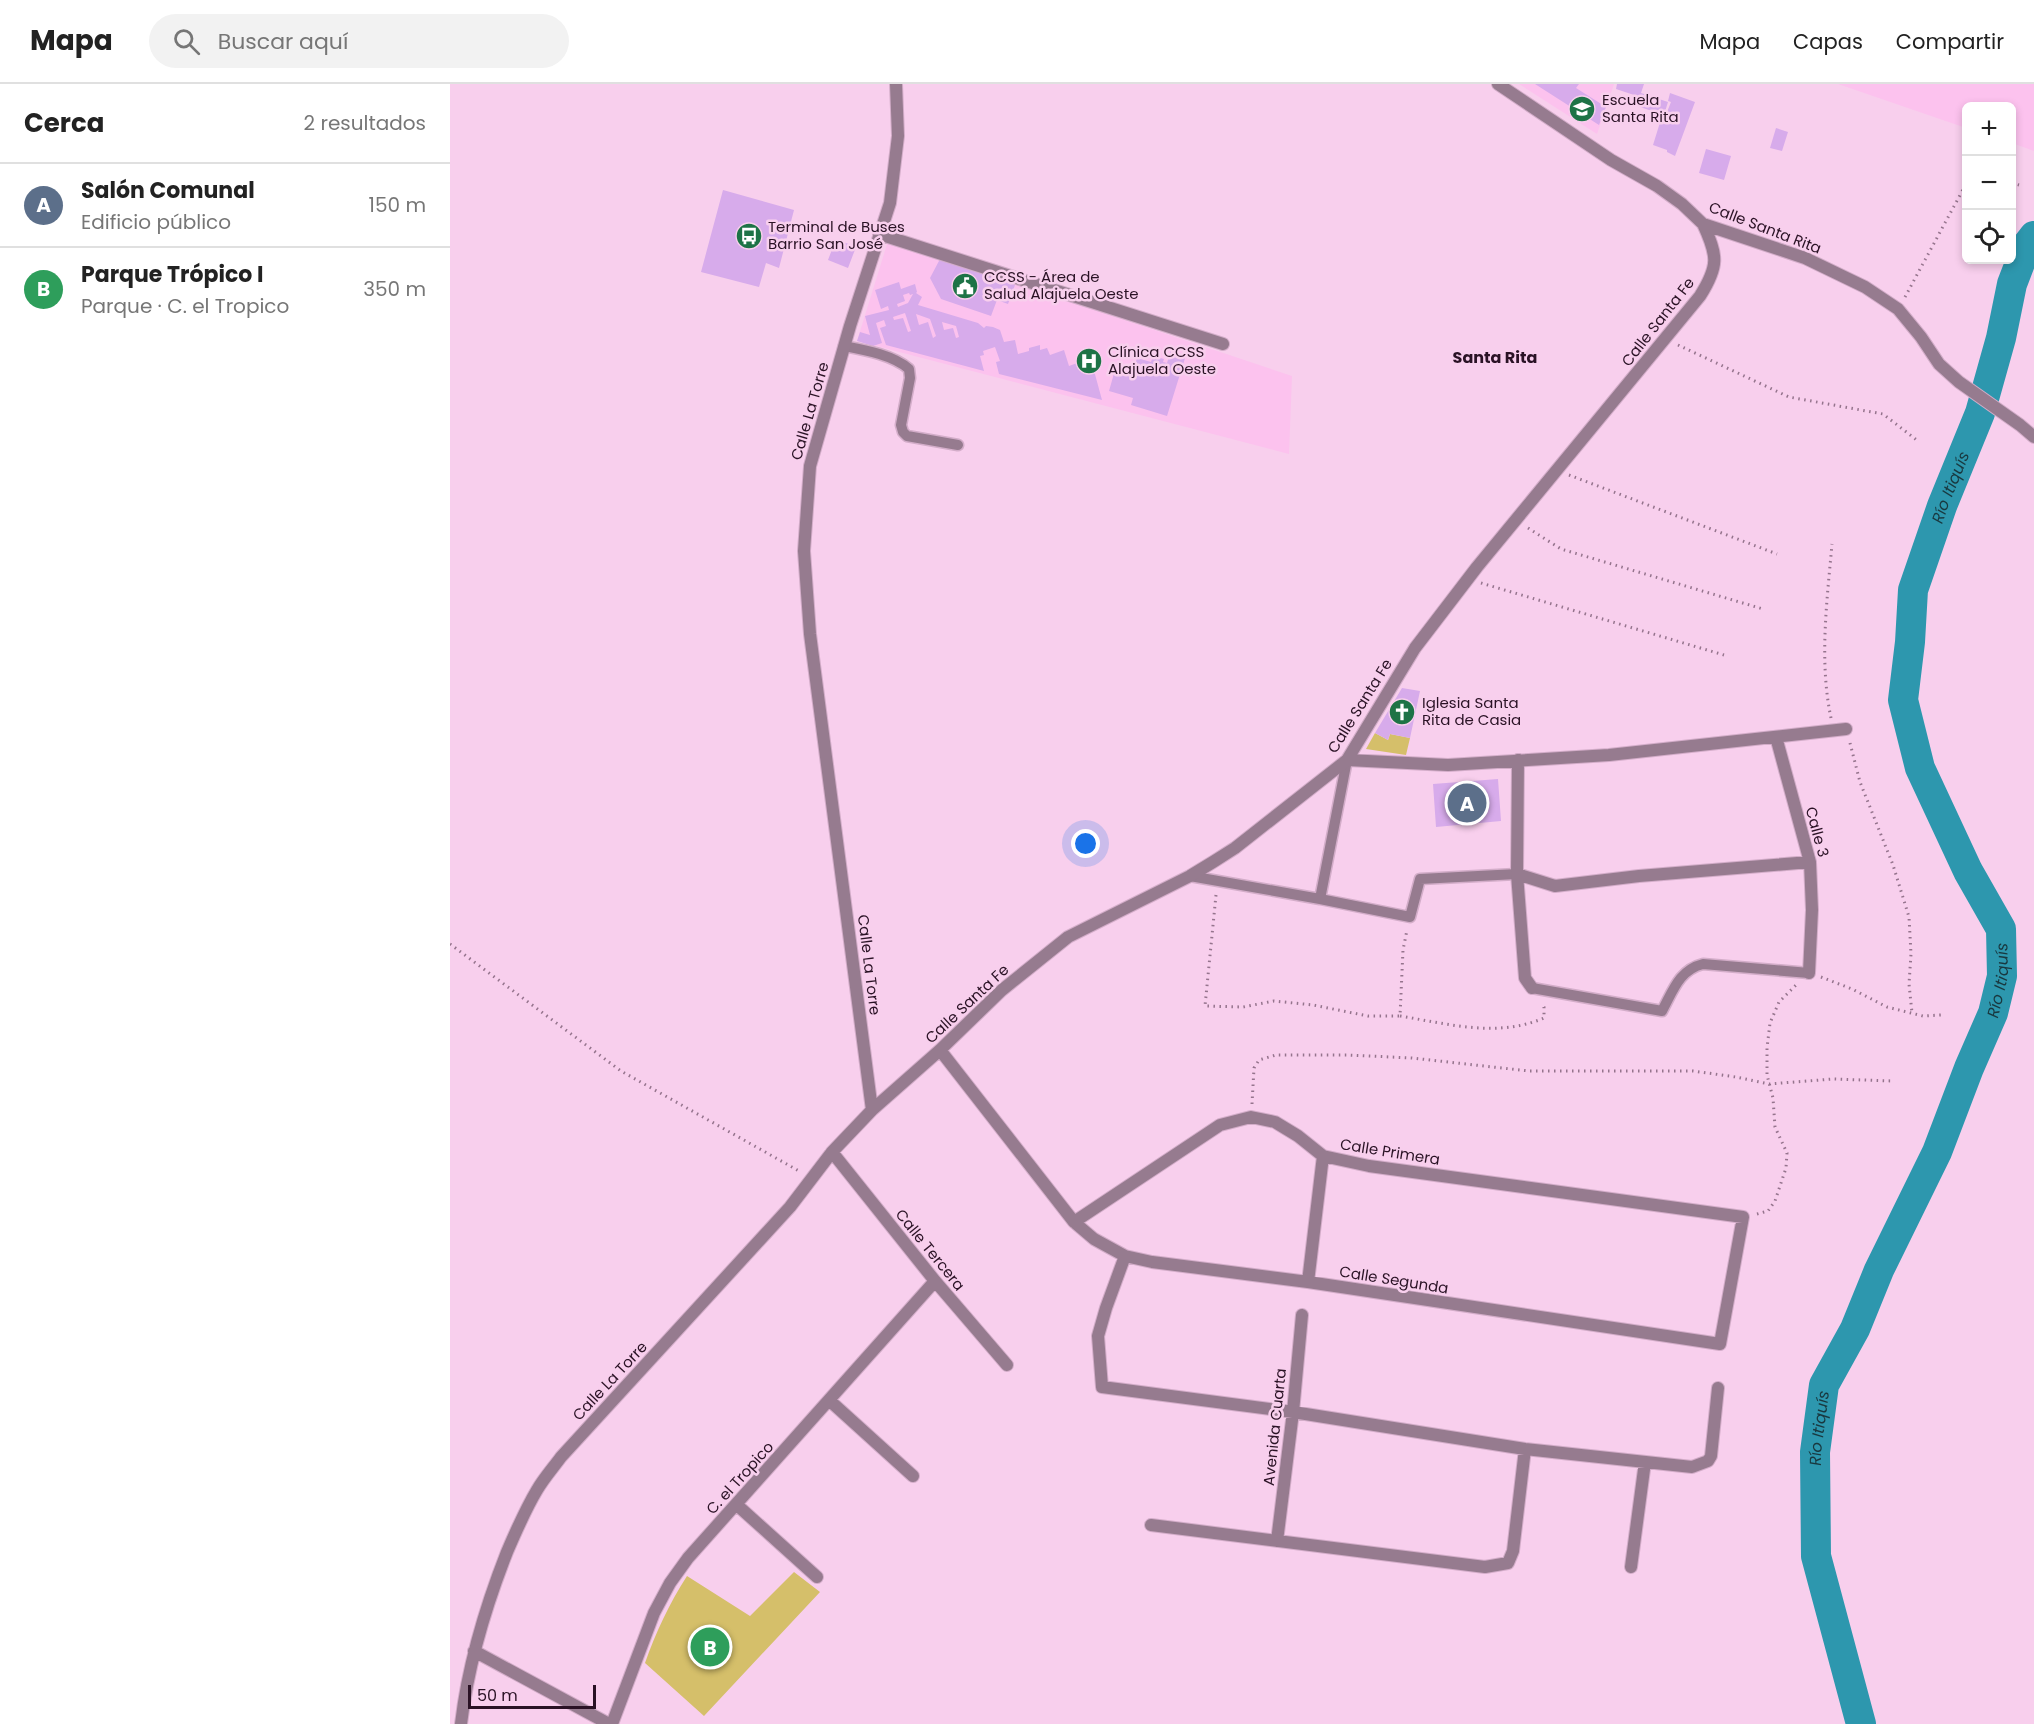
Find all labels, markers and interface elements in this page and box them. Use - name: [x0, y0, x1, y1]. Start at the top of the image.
- search box: [149, 14, 569, 68]
- text: Mapa: [30, 21, 113, 60]
- icon: search: [170, 25, 203, 58]
- text: Buscar aquí: [218, 26, 348, 57]
- text: Mapa: [1699, 27, 1760, 56]
- text: Capas: [1793, 27, 1863, 56]
- text: Compartir: [1896, 27, 2004, 56]
- place label: Escuela Santa Rita: [1602, 89, 1679, 127]
- school or university icon: Escuela Santa Rita: [1567, 94, 1597, 124]
- map controls: [1962, 102, 2016, 264]
- button: +: [1962, 102, 2016, 156]
- text: Cerca: [24, 105, 104, 141]
- text: 2 resultados: [304, 109, 426, 137]
- button: −: [1962, 156, 2016, 210]
- text: Salón Comunal: [81, 175, 255, 206]
- text: A: [36, 191, 51, 219]
- text: 150 m: [369, 191, 426, 219]
- street label: Calle Santa Rita: [1706, 196, 1824, 259]
- text: Edificio público: [81, 208, 231, 236]
- button: locate: [1962, 210, 2016, 264]
- place label: Terminal de Buses Barrio San José: [768, 216, 905, 254]
- bus stop icon: Terminal de Buses Barrio San José: [734, 221, 764, 251]
- text: Parque Trópico I: [81, 259, 263, 290]
- place label: CCSS - Área de Salud Alajuela Oeste: [984, 266, 1138, 304]
- public building icon: CCSS - Área de Salud Alajuela Oeste: [950, 271, 980, 301]
- street label: Calle Santa Fe: [1616, 273, 1699, 370]
- text: B: [37, 275, 50, 303]
- text: 350 m: [363, 275, 426, 303]
- text: Parque · C. el Tropico: [81, 292, 289, 320]
- place label: Clínica CCSS Alajuela Oeste: [1108, 341, 1216, 379]
- hospital icon: Clínica CCSS Alajuela Oeste: [1074, 346, 1104, 376]
- district label: Santa Rita: [1453, 346, 1537, 369]
- street label: Calle La Torre: [785, 359, 834, 462]
- water label: Río Itiquís: [1926, 448, 1975, 526]
- street label: Calle Santa Fe: [1322, 655, 1397, 757]
- place label: Iglesia Santa Rita de Casia: [1422, 692, 1521, 730]
- church icon: Iglesia Santa Rita de Casia: [1387, 697, 1417, 727]
- pin: A: [1448, 780, 1486, 826]
- street label: Calle 3: [1801, 804, 1834, 859]
- your location: [1071, 829, 1100, 858]
- street label: Calle La Torre: [853, 913, 886, 1016]
- water label: Río Itiquís: [1981, 943, 2014, 1020]
- street label: Calle Santa Fe: [920, 959, 1013, 1048]
- street label: Calle Primera: [1339, 1133, 1442, 1170]
- street label: Calle Tercera: [891, 1204, 970, 1295]
- street label: Calle Segunda: [1338, 1261, 1450, 1298]
- street label: Calle La Torre: [567, 1336, 652, 1425]
- street label: Avenida Cuarta: [1258, 1367, 1291, 1487]
- water label: Río Itiquís: [1804, 1389, 1835, 1466]
- street label: C. el Tropico: [701, 1437, 778, 1519]
- pin: B: [690, 1624, 730, 1670]
- scale bar: [468, 1682, 596, 1710]
- text: 50 m: [477, 1684, 518, 1707]

